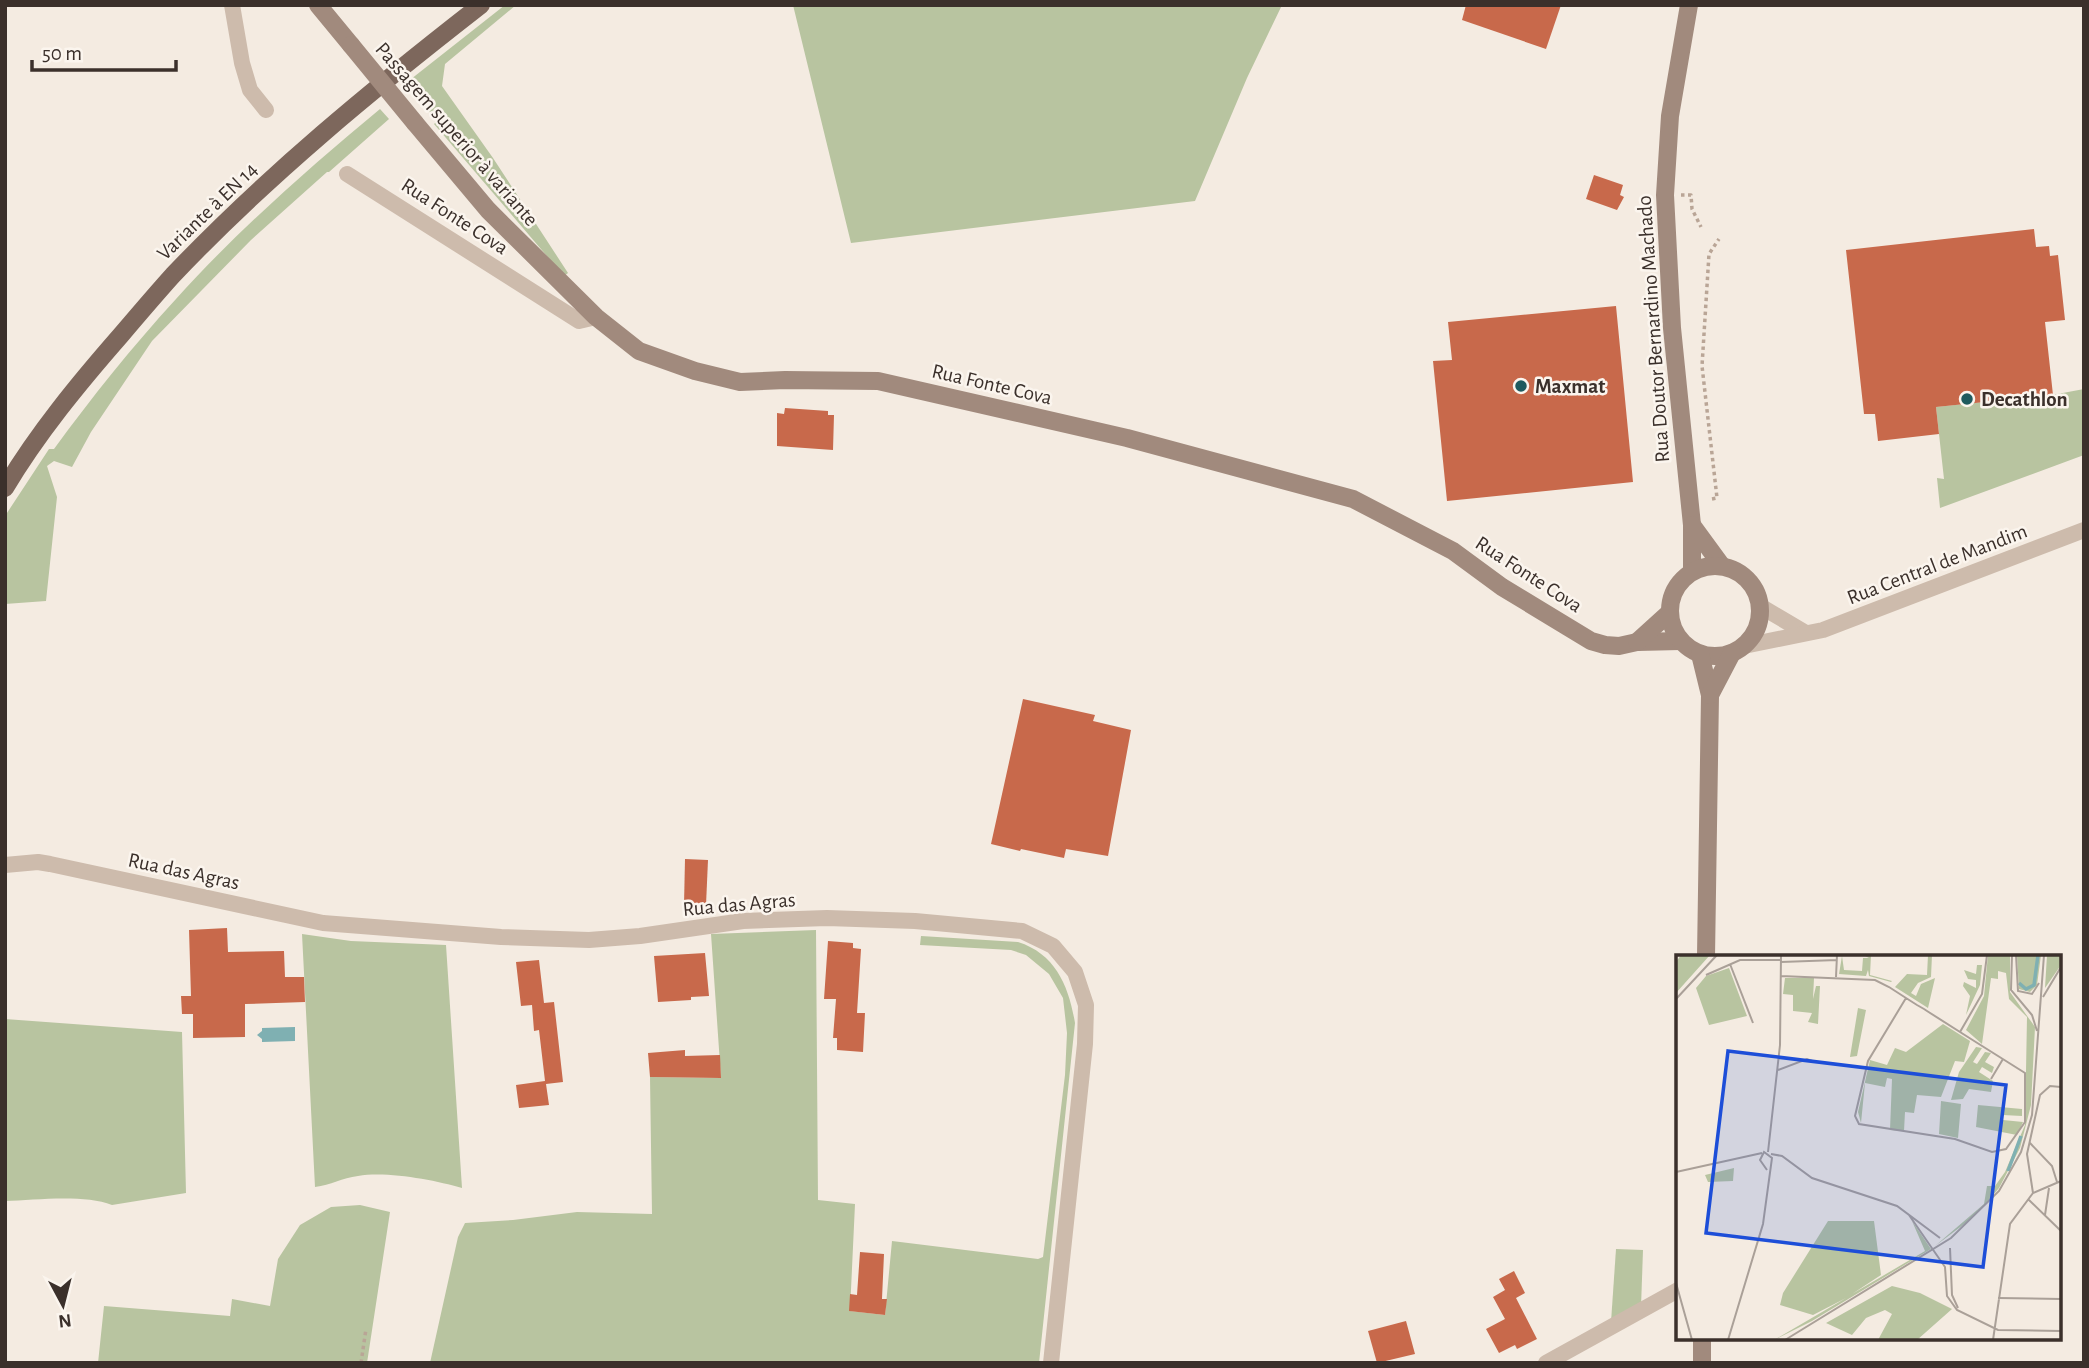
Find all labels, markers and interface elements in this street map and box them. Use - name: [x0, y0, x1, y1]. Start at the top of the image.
- scale bar: [32, 28, 175, 72]
- street label: Passagem superior à variante: [371, 38, 542, 230]
- text: 50 m: [42, 43, 82, 64]
- street label: Variante à EN 14: [153, 159, 262, 264]
- street label: Rua Fonte Cova: [398, 174, 512, 259]
- street label: Rua Doutor Bernardino Machado: [1634, 195, 1673, 463]
- street label: Rua Fonte Cova: [930, 360, 1054, 409]
- place label: Maxmat: [1535, 376, 1605, 397]
- marker: Maxmat: [1513, 378, 1529, 394]
- place label: Decathlon: [1981, 389, 2068, 410]
- marker: Decathlon: [1959, 391, 1975, 407]
- street label: Rua Central de Mandim: [1844, 520, 2030, 609]
- street label: Rua Fonte Cova: [1472, 532, 1586, 617]
- street label: Rua das Agras: [126, 849, 242, 894]
- street label: Rua das Agras: [682, 889, 796, 920]
- inset map: [1676, 955, 2061, 1340]
- north arrow: [28, 1270, 98, 1340]
- text: N: [57, 1310, 73, 1331]

